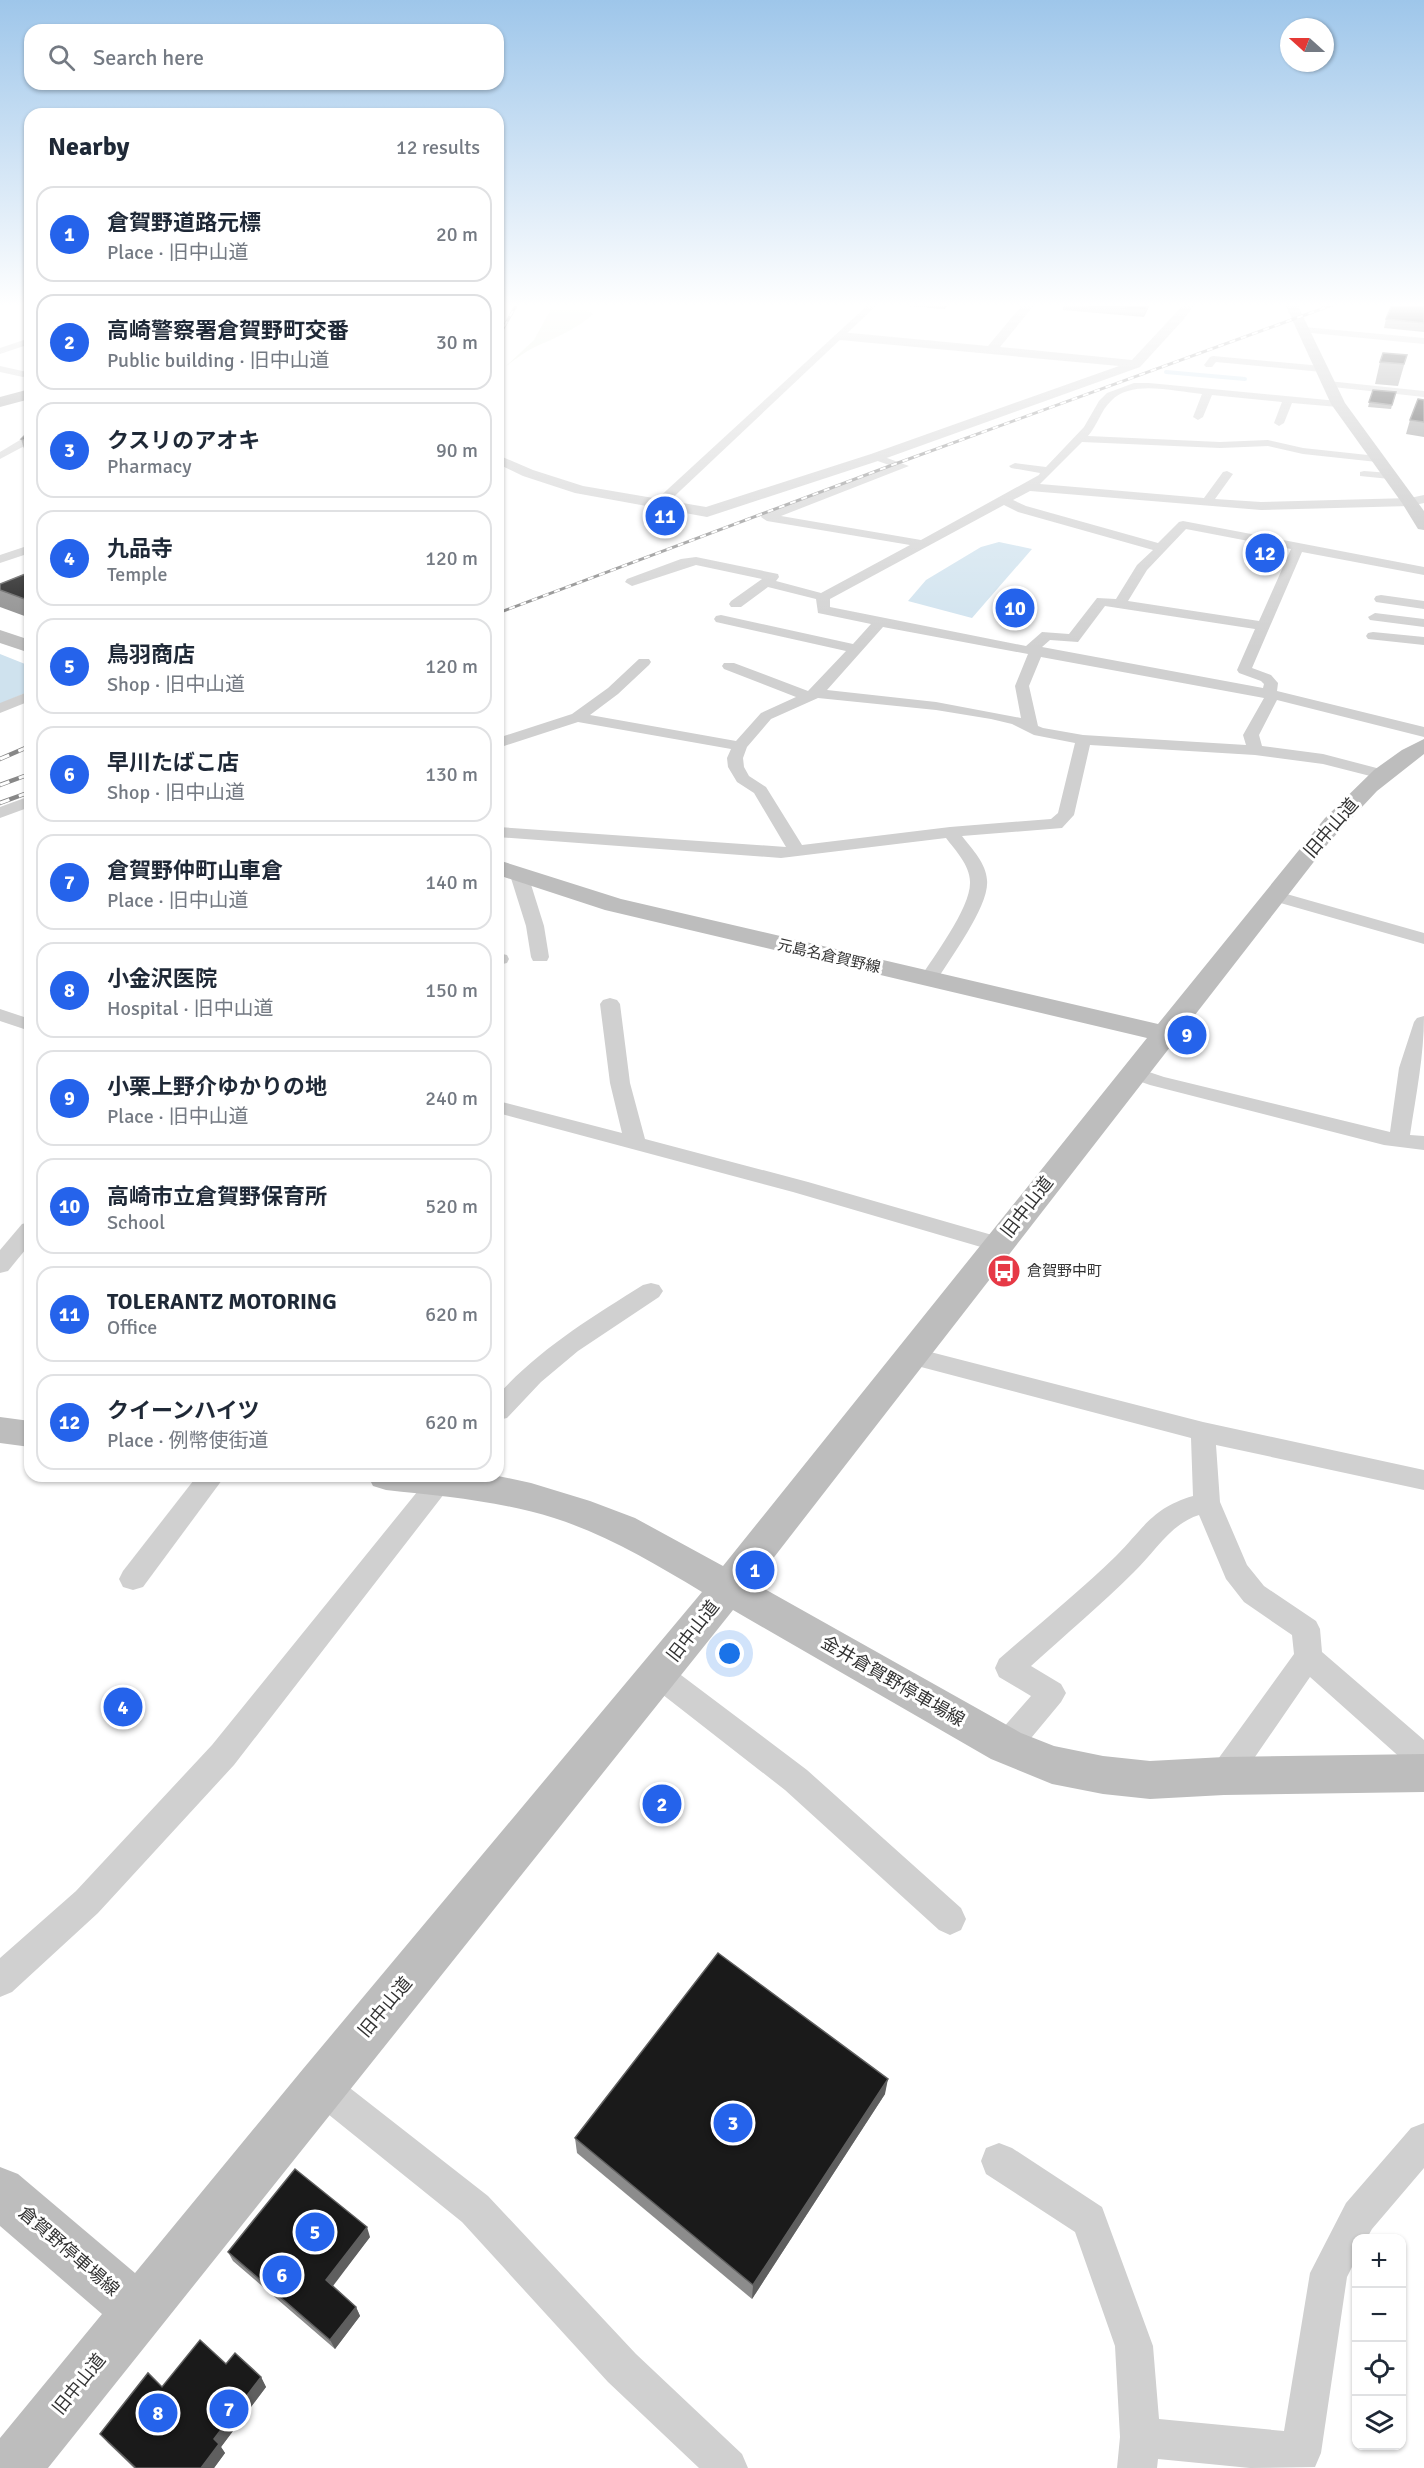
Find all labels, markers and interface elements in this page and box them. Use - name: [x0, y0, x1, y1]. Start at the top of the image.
- north arrow: [1280, 18, 1334, 72]
- search box: [24, 24, 504, 90]
- icon: search: [45, 41, 78, 74]
- text: Search here: [93, 44, 204, 71]
- text: Nearby: [48, 131, 129, 163]
- text: 12 results: [396, 135, 480, 160]
- text: 倉賀野道路元標: [107, 209, 261, 236]
- text: 1: [64, 222, 75, 247]
- text: 20 m: [436, 222, 478, 247]
- text: Place · 旧中山道: [107, 240, 249, 265]
- text: 高崎警察署倉賀野町交番: [107, 317, 349, 344]
- text: 2: [64, 330, 75, 355]
- text: 30 m: [436, 330, 478, 355]
- text: Public building · 旧中山道: [107, 348, 330, 373]
- text: クスリのアオキ: [107, 427, 260, 454]
- text: 3: [64, 438, 75, 463]
- text: 90 m: [436, 438, 478, 463]
- text: Pharmacy: [107, 454, 192, 479]
- pin: 11: [646, 494, 684, 538]
- pin: 12: [1246, 530, 1284, 576]
- text: 九品寺: [107, 535, 173, 562]
- text: 4: [64, 546, 75, 571]
- text: 120 m: [425, 546, 478, 571]
- text: Temple: [107, 562, 167, 587]
- pin: 10: [996, 586, 1034, 630]
- text: 鳥羽商店: [107, 641, 195, 668]
- text: 5: [64, 654, 75, 679]
- text: 120 m: [425, 654, 478, 679]
- text: Shop · 旧中山道: [107, 672, 245, 697]
- text: 早川たばこ店: [107, 749, 239, 776]
- text: 6: [64, 762, 75, 787]
- text: 130 m: [425, 762, 478, 787]
- text: Shop · 旧中山道: [107, 780, 245, 805]
- street label: 旧中山道: [1299, 794, 1363, 862]
- text: 倉賀野仲町山車倉: [107, 857, 283, 884]
- text: 7: [64, 870, 75, 895]
- text: 140 m: [425, 870, 478, 895]
- text: Place · 旧中山道: [107, 888, 249, 913]
- street label: 元島名倉賀野線: [776, 935, 882, 977]
- text: 小金沢医院: [107, 965, 217, 992]
- text: 8: [64, 978, 75, 1003]
- text: 150 m: [425, 978, 478, 1003]
- text: Hospital · 旧中山道: [107, 996, 273, 1021]
- pin: 9: [1168, 1012, 1206, 1058]
- text: 小栗上野介ゆかりの地: [107, 1073, 327, 1100]
- text: 9: [64, 1086, 75, 1111]
- text: 240 m: [425, 1086, 478, 1111]
- text: Place · 旧中山道: [107, 1104, 249, 1129]
- street label: 旧中山道: [996, 1172, 1058, 1242]
- text: 高崎市立倉賀野保育所: [107, 1183, 327, 1210]
- text: 10: [59, 1194, 80, 1219]
- text: 520 m: [425, 1194, 478, 1219]
- text: School: [107, 1210, 165, 1235]
- bus stop icon: 倉賀野中町: [986, 1253, 1022, 1289]
- place label: 倉賀野中町: [1027, 1262, 1102, 1280]
- text: TOLERANTZ MOTORING: [107, 1288, 337, 1315]
- text: 11: [59, 1302, 80, 1327]
- text: 620 m: [425, 1302, 478, 1327]
- text: Office: [107, 1315, 157, 1340]
- text: クイーンハイツ: [107, 1397, 259, 1424]
- text: 12: [59, 1410, 80, 1435]
- text: 620 m: [425, 1410, 478, 1435]
- text: Place · 例幣使街道: [107, 1428, 269, 1453]
- pin: 1: [736, 1548, 774, 1592]
- street label: 旧中山道: [662, 1596, 724, 1666]
- street label: 金井倉賀野停車場線: [817, 1631, 969, 1731]
- your location: [715, 1639, 744, 1668]
- pin: 4: [104, 1684, 142, 1730]
- pin: 2: [642, 1782, 682, 1826]
- street label: 旧中山道: [353, 1972, 417, 2042]
- pin: 3: [714, 2100, 752, 2146]
- street label: 倉賀野停車場線: [14, 2201, 124, 2301]
- pin: 5: [296, 2210, 334, 2254]
- map controls: [1352, 2234, 1406, 2450]
- button: +: [1352, 2234, 1406, 2288]
- pin: 6: [262, 2252, 302, 2298]
- button: −: [1352, 2288, 1406, 2342]
- button: locate: [1352, 2342, 1406, 2396]
- street label: 旧中山道: [48, 2349, 110, 2419]
- pin: 7: [210, 2386, 248, 2432]
- pin: 8: [138, 2390, 178, 2436]
- button: layers: [1352, 2396, 1406, 2450]

